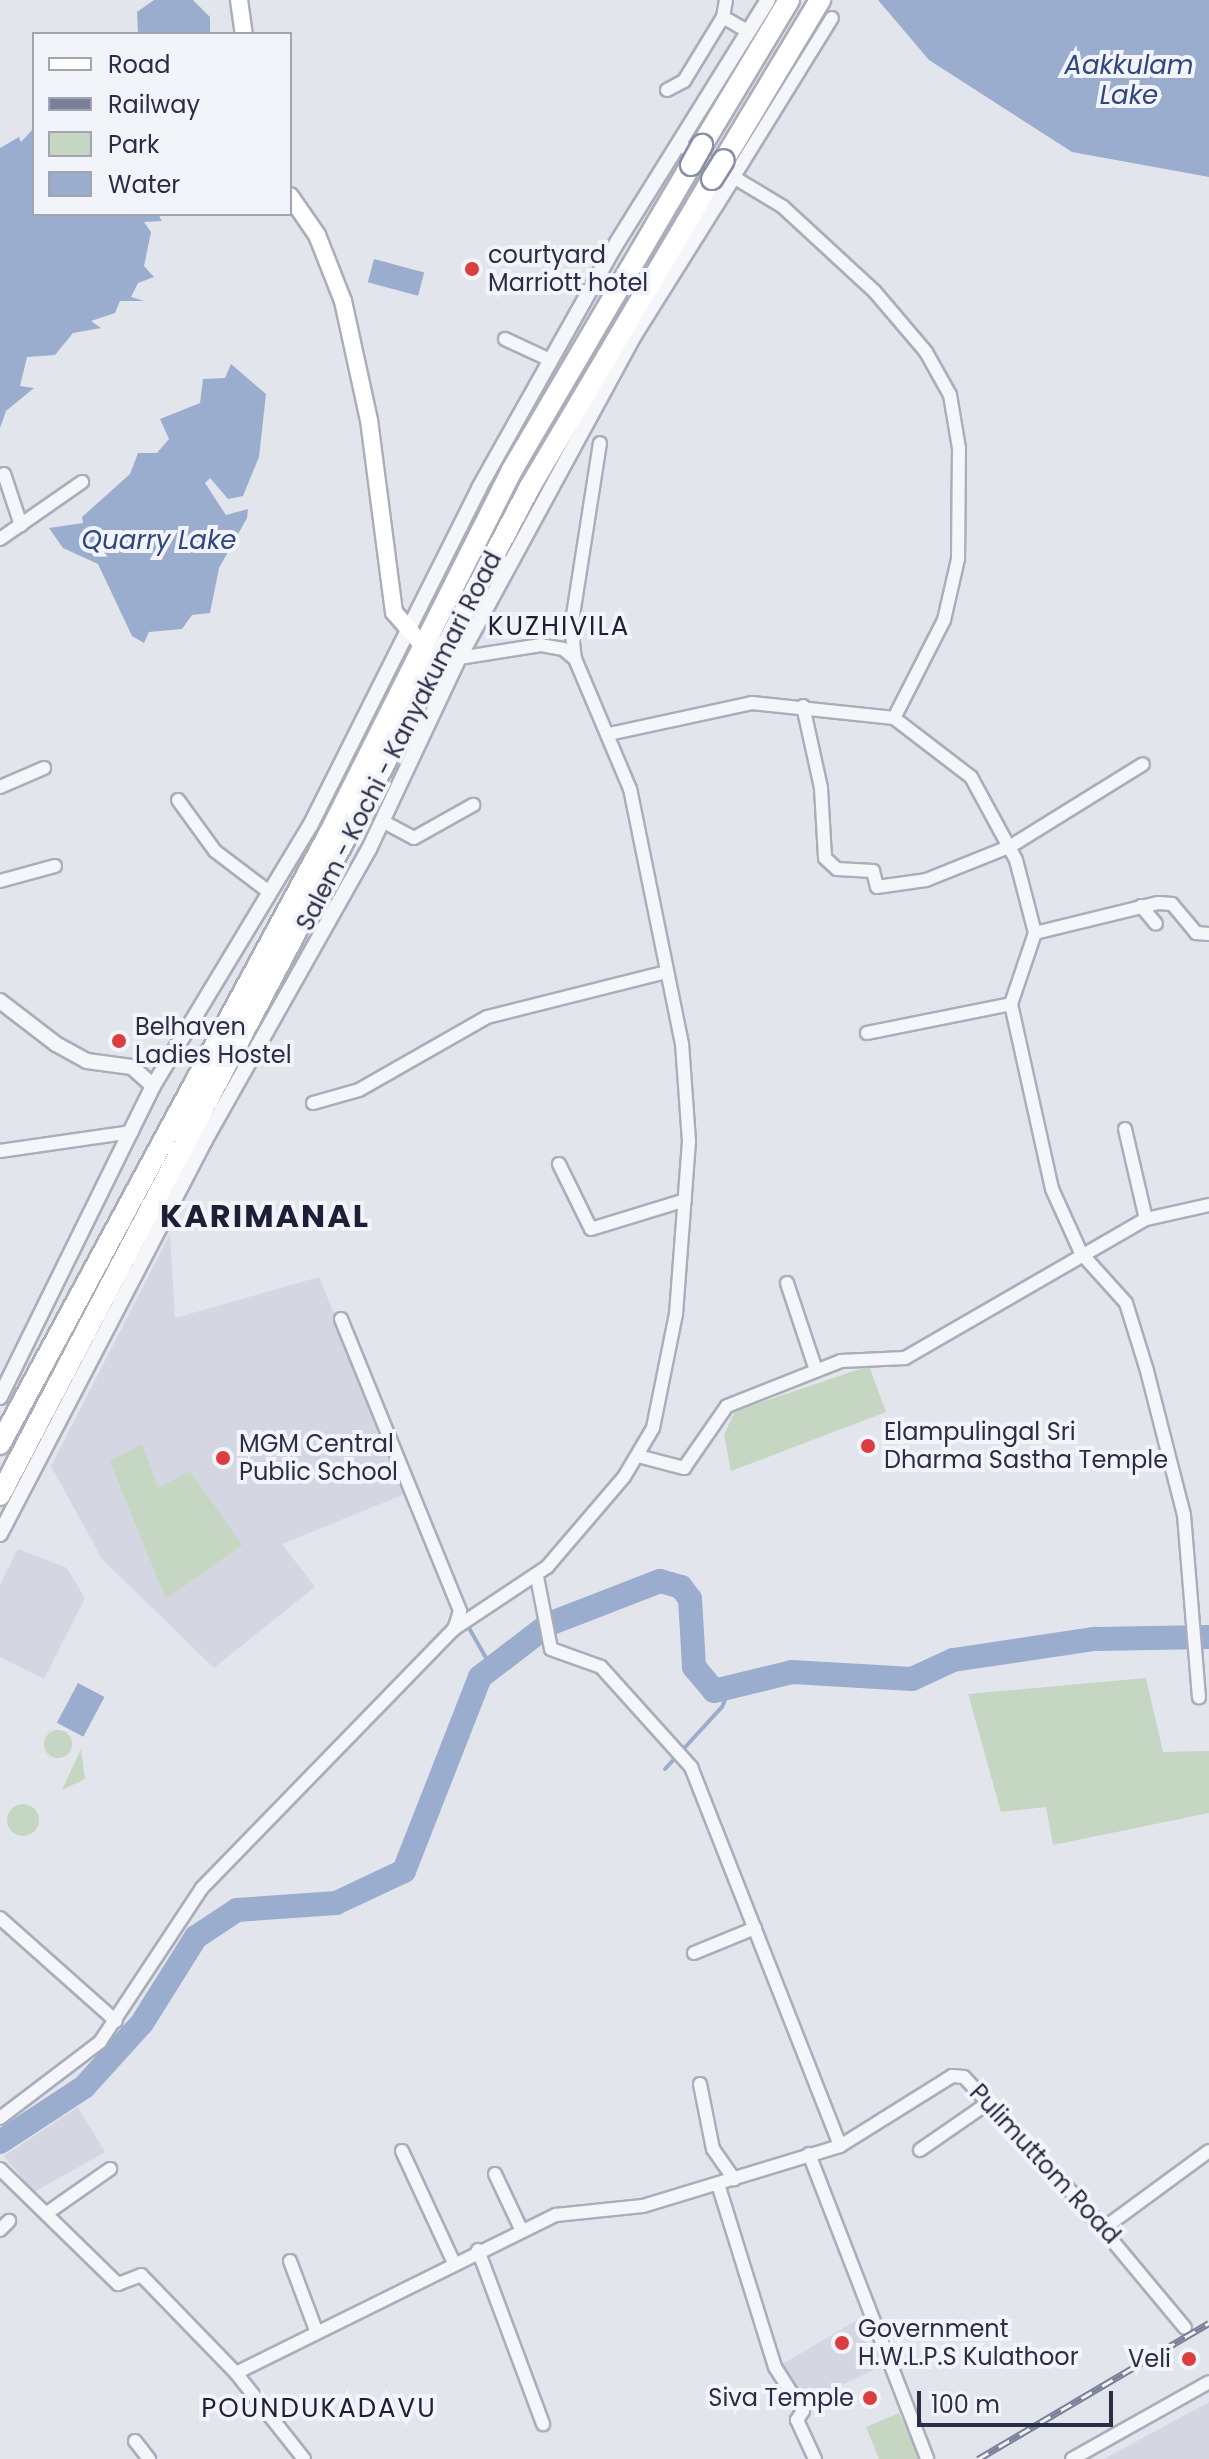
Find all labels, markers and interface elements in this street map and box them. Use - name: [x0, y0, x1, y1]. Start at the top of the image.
- legend: [32, 32, 292, 216]
- text: Road: [108, 48, 170, 81]
- water label: Aakkulam Lake: [1064, 50, 1194, 112]
- text: Railway: [108, 88, 200, 121]
- text: Park: [108, 128, 159, 161]
- text: Water: [108, 168, 180, 201]
- place label: courtyard Marriott hotel: [488, 241, 648, 297]
- marker: courtyard Marriott hotel: [463, 260, 481, 278]
- water label: Quarry Lake: [82, 525, 236, 557]
- street label: Salem - Kochi - Kanyakumari Road: [290, 547, 508, 935]
- district label: KUZHIVILA: [488, 611, 630, 643]
- place label: Belhaven Ladies Hostel: [135, 1013, 292, 1069]
- marker: Belhaven Ladies Hostel: [110, 1032, 128, 1050]
- district label: KARIMANAL: [160, 1197, 370, 1235]
- place label: Elampulingal Sri Dharma Sastha Temple: [884, 1418, 1168, 1474]
- place label: MGM Central Public School: [239, 1430, 398, 1486]
- marker: Elampulingal Sri Dharma Sastha Temple: [859, 1437, 877, 1455]
- marker: MGM Central Public School: [214, 1449, 232, 1467]
- street label: Pulimuttom Road: [964, 2078, 1126, 2250]
- place label: Government H.W.L.P.S Kulathoor: [858, 2315, 1079, 2371]
- marker: Government H.W.L.P.S Kulathoor: [833, 2334, 851, 2352]
- place label: Veli: [1128, 2345, 1171, 2373]
- marker: Veli: [1178, 2348, 1200, 2370]
- scale bar: [921, 2375, 1117, 2425]
- place label: Siva Temple: [708, 2384, 854, 2412]
- text: 100 m: [931, 2388, 1000, 2421]
- marker: Siva Temple: [861, 2389, 879, 2407]
- district label: POUNDUKADAVU: [201, 2393, 437, 2425]

